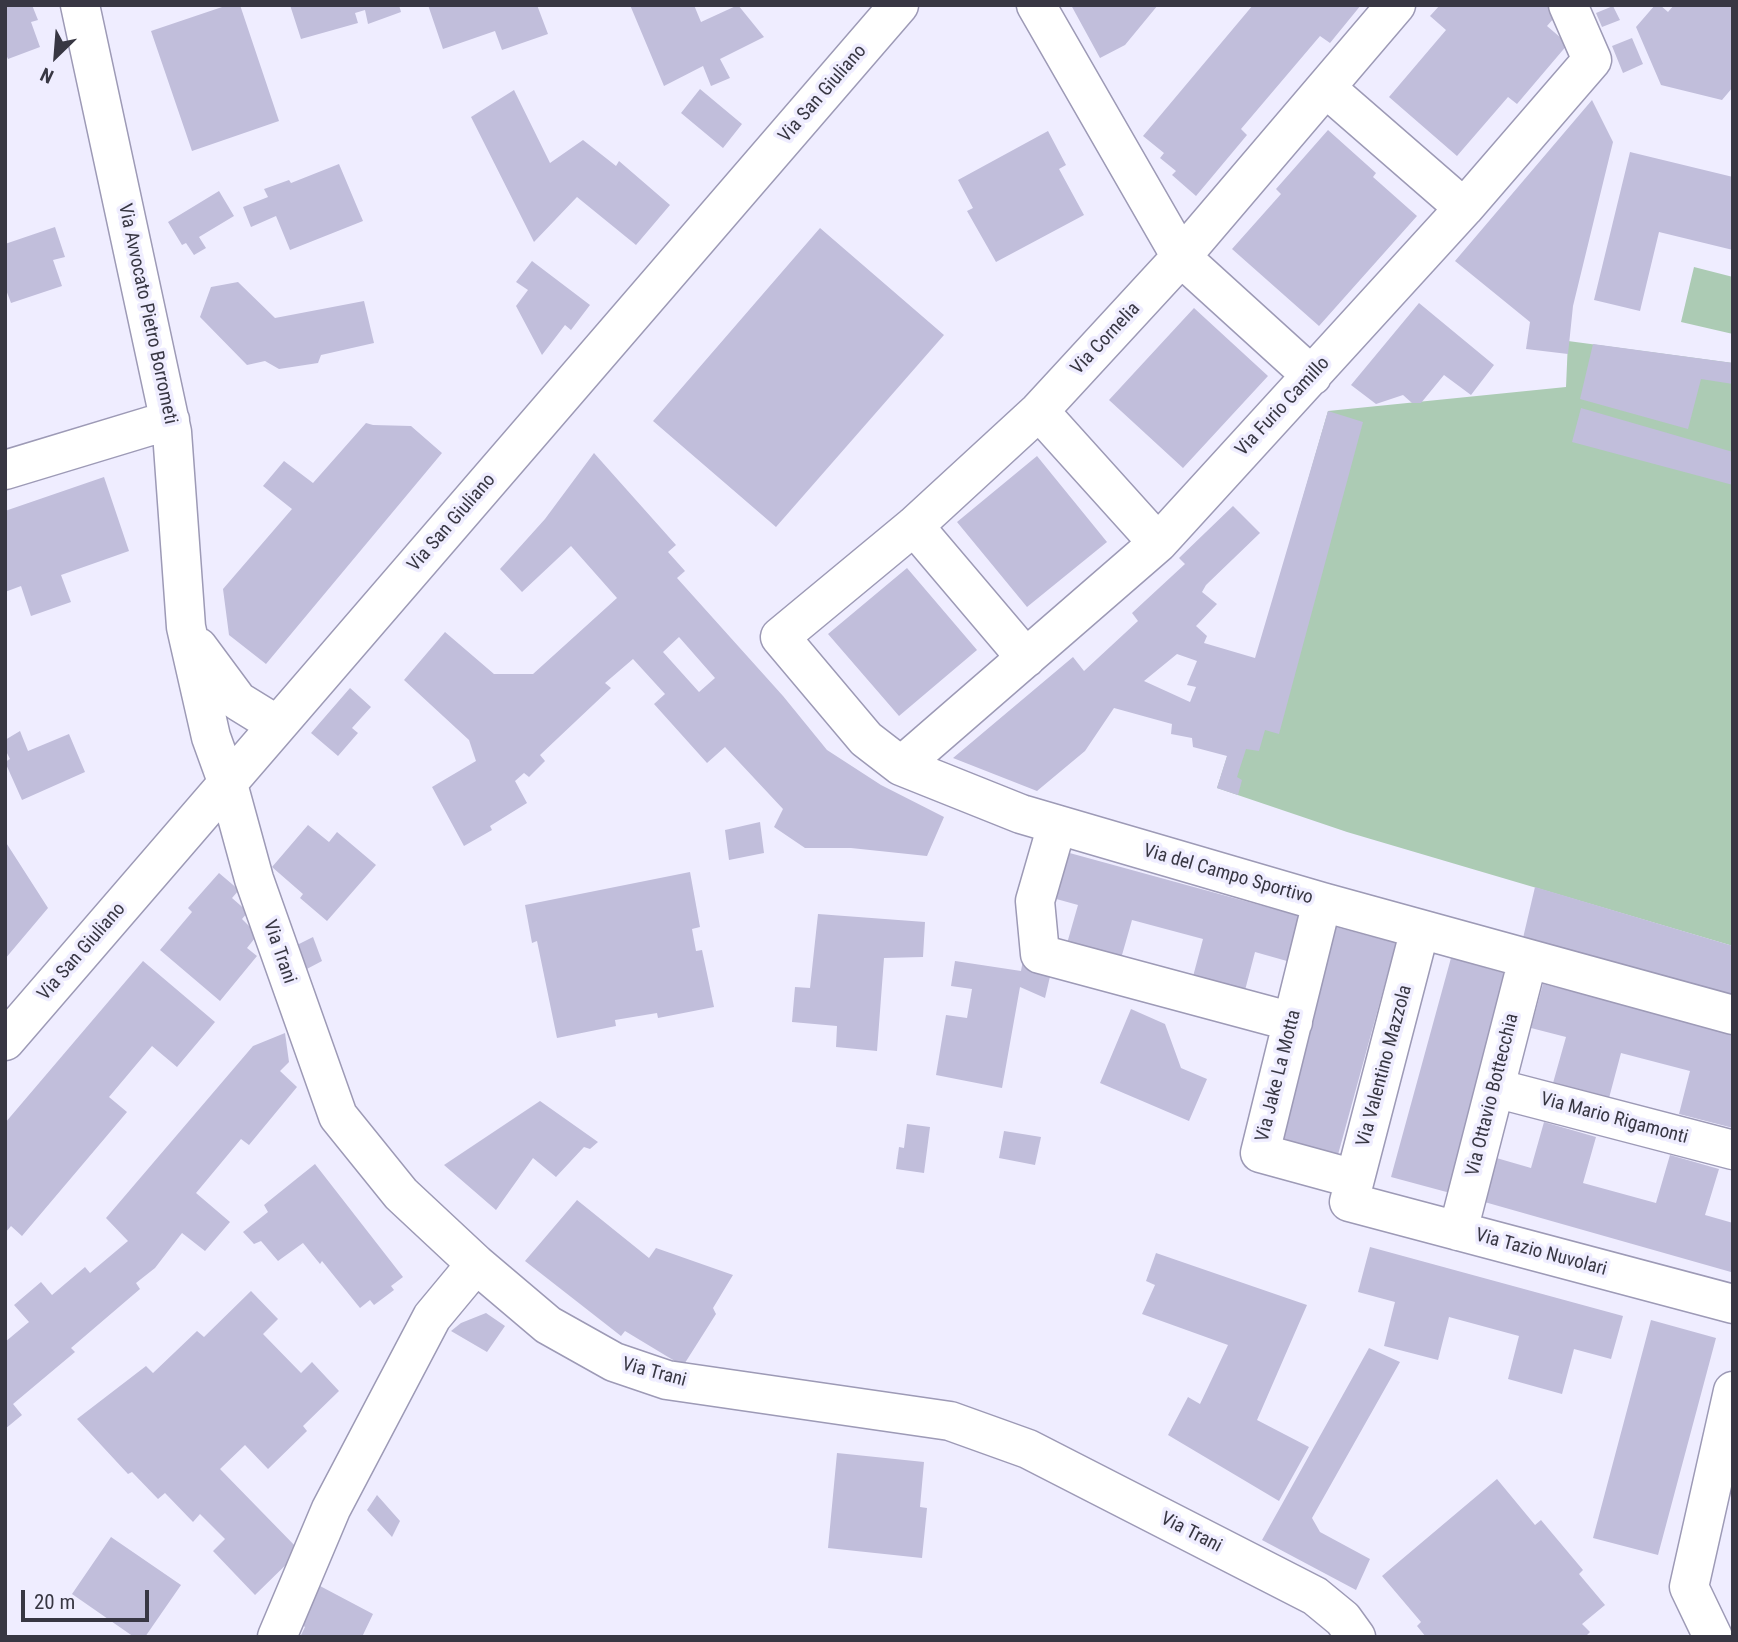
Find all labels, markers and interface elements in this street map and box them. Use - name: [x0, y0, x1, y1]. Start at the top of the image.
- north arrow: [21, 21, 91, 91]
- street label: Via San Giuliano: [774, 40, 872, 148]
- text: N: [37, 63, 57, 88]
- street label: Via Avvocato Pietro Borrometi: [112, 202, 182, 426]
- street label: Via Cornelia: [1067, 298, 1145, 380]
- street label: Via Furio Camillo: [1231, 353, 1335, 461]
- street label: Via San Giuliano: [403, 469, 501, 577]
- street label: Via del Campo Sportivo: [1141, 840, 1315, 910]
- street label: Via San Giuliano: [33, 898, 131, 1006]
- street label: Via Trani: [258, 917, 300, 987]
- street label: Via Valentino Mazzola: [1352, 983, 1418, 1149]
- street label: Via Jake La Motta: [1252, 1008, 1306, 1144]
- street label: Via Ottavio Bottecchia: [1462, 1011, 1524, 1179]
- street label: Via Mario Rigamonti: [1538, 1088, 1690, 1150]
- street label: Via Tazio Nuvolari: [1473, 1225, 1609, 1281]
- street label: Via Trani: [619, 1353, 689, 1393]
- street label: Via Trani: [1157, 1508, 1225, 1558]
- scale bar: [24, 1576, 152, 1620]
- text: 20 m: [34, 1590, 75, 1614]

